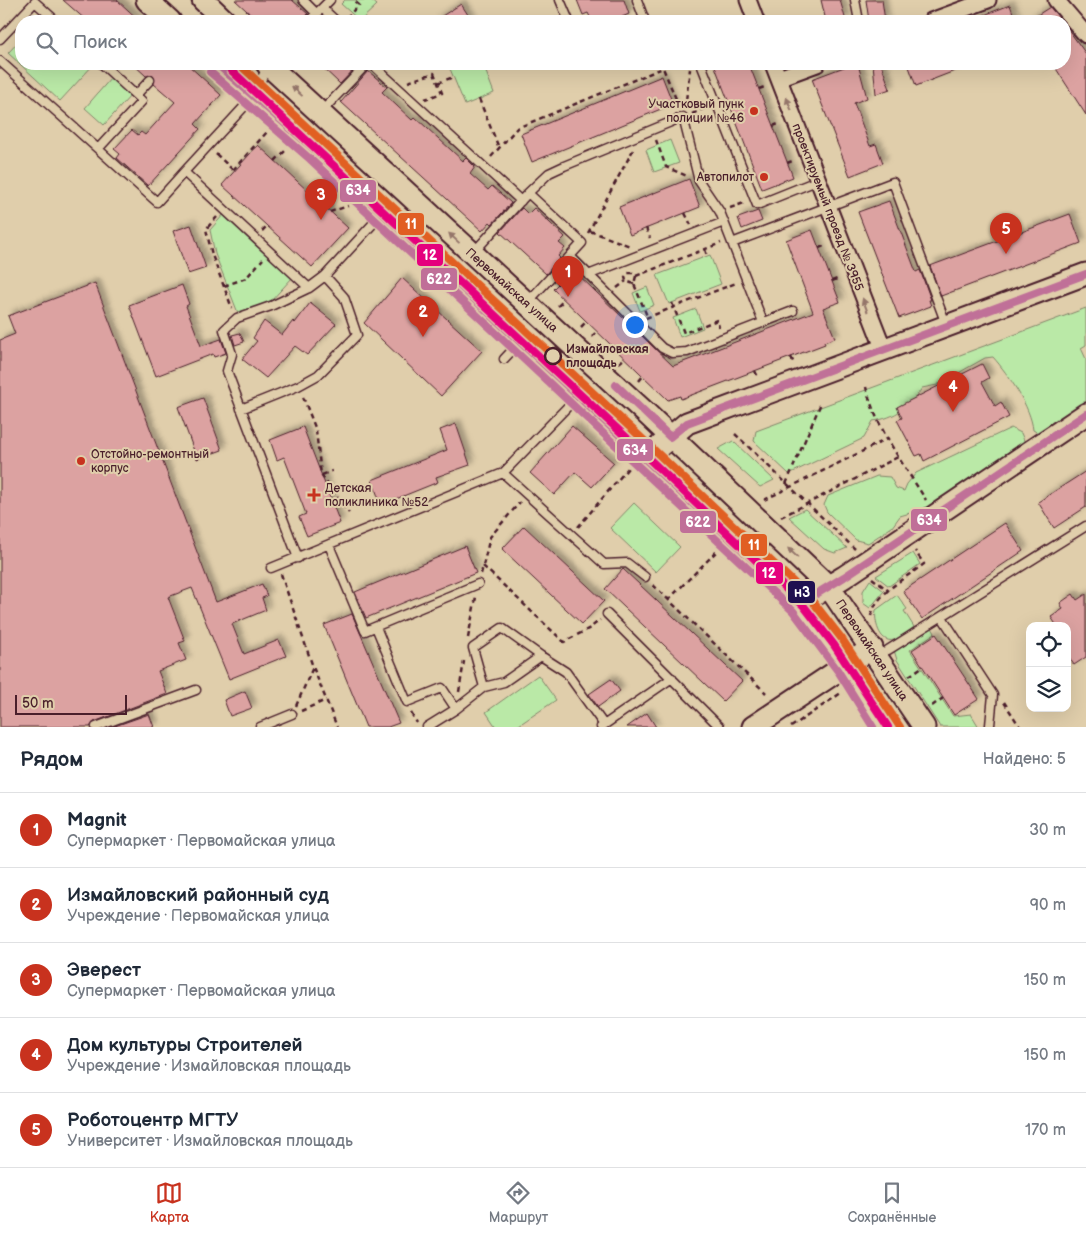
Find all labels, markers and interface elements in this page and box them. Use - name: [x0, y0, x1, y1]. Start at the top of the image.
- search box: [15, 15, 1071, 70]
- icon: search: [33, 29, 61, 57]
- text: Поиск: [73, 31, 127, 54]
- one-way arrow: [291, 85, 303, 97]
- place label: Участковый пунк полиции №46: [648, 97, 745, 126]
- one-way arrow: [784, 97, 792, 111]
- marker: Участковый пунк полиции №46: [748, 105, 760, 117]
- street label: проектируемый проезд № 3955: [789, 121, 866, 293]
- place label: Автопилот: [696, 170, 754, 185]
- marker: Автопилот: [758, 171, 770, 183]
- pin: 3: [305, 179, 337, 220]
- line badge: 634: [339, 179, 377, 203]
- text: 634: [346, 182, 371, 199]
- line badge: 11: [397, 212, 425, 236]
- pin: 5: [990, 213, 1022, 254]
- text: 11: [405, 216, 417, 233]
- one-way arrow: [449, 232, 461, 244]
- line badge: 12: [416, 243, 444, 267]
- street label: Первомайская улица: [462, 245, 561, 336]
- text: 12: [423, 247, 438, 264]
- pin: 1: [552, 256, 584, 297]
- line badge: 622: [420, 267, 458, 291]
- text: 622: [426, 271, 452, 288]
- pin: 2: [407, 296, 439, 337]
- one-way arrow: [861, 297, 869, 312]
- your location: [622, 312, 648, 338]
- place label: Измайловская площадь: [566, 342, 649, 371]
- marker: Измайловская площадь: [544, 347, 562, 365]
- pin: 4: [937, 371, 969, 412]
- line badge: 634: [616, 438, 654, 462]
- text: 634: [623, 442, 648, 459]
- place label: Отстойно-ремонтный корпус: [91, 447, 209, 476]
- marker: Отстойно-ремонтный корпус: [75, 455, 87, 467]
- place label: Детская поликлиника №52: [325, 481, 428, 510]
- marker: Детская поликлиника №52: [307, 488, 321, 502]
- line badge: 634: [910, 508, 948, 532]
- line badge: 622: [679, 510, 717, 534]
- text: 634: [917, 512, 942, 529]
- text: 622: [685, 514, 711, 531]
- line badge: 11: [740, 533, 768, 557]
- text: 11: [748, 537, 760, 554]
- one-way arrow: [788, 547, 800, 559]
- line badge: 12: [755, 561, 784, 585]
- text: 12: [762, 565, 777, 582]
- line badge: н3: [787, 580, 816, 604]
- text: н3: [794, 584, 810, 601]
- street label: Первомайская улица: [832, 597, 911, 704]
- map controls: [1026, 622, 1071, 712]
- button: locate: [1026, 622, 1071, 667]
- button: layers: [1026, 667, 1071, 712]
- scale bar: [15, 692, 128, 715]
- text: 50 m: [22, 695, 54, 712]
- text: Рядом: [20, 747, 83, 772]
- text: Найдено: 5: [983, 750, 1066, 769]
- text: Magnit: [67, 809, 127, 832]
- text: 1: [33, 821, 39, 840]
- text: 30 m: [1029, 821, 1066, 840]
- text: Супермаркет · Первомайская улица: [67, 832, 336, 851]
- text: Измайловский районный суд: [67, 884, 329, 907]
- text: 2: [31, 896, 41, 915]
- text: 90 m: [1030, 896, 1066, 915]
- text: Учреждение · Первомайская улица: [67, 907, 330, 926]
- text: Эверест: [67, 959, 141, 982]
- text: 3: [31, 971, 41, 990]
- text: 150 m: [1024, 971, 1066, 990]
- text: Супермаркет · Первомайская улица: [67, 982, 336, 1001]
- text: Дом культуры Строителей: [67, 1034, 303, 1057]
- text: 4: [31, 1046, 41, 1065]
- text: 150 m: [1024, 1046, 1066, 1065]
- text: Учреждение · Измайловская площадь: [67, 1057, 351, 1076]
- text: Роботоцентр МГТУ: [67, 1109, 238, 1132]
- text: 5: [31, 1121, 41, 1140]
- text: 170 m: [1025, 1121, 1066, 1140]
- text: Университет · Измайловская площадь: [67, 1132, 353, 1151]
- tab: Карта: [150, 1179, 189, 1226]
- tab: Маршрут: [489, 1179, 548, 1226]
- tab: Сохранённые: [848, 1179, 936, 1226]

